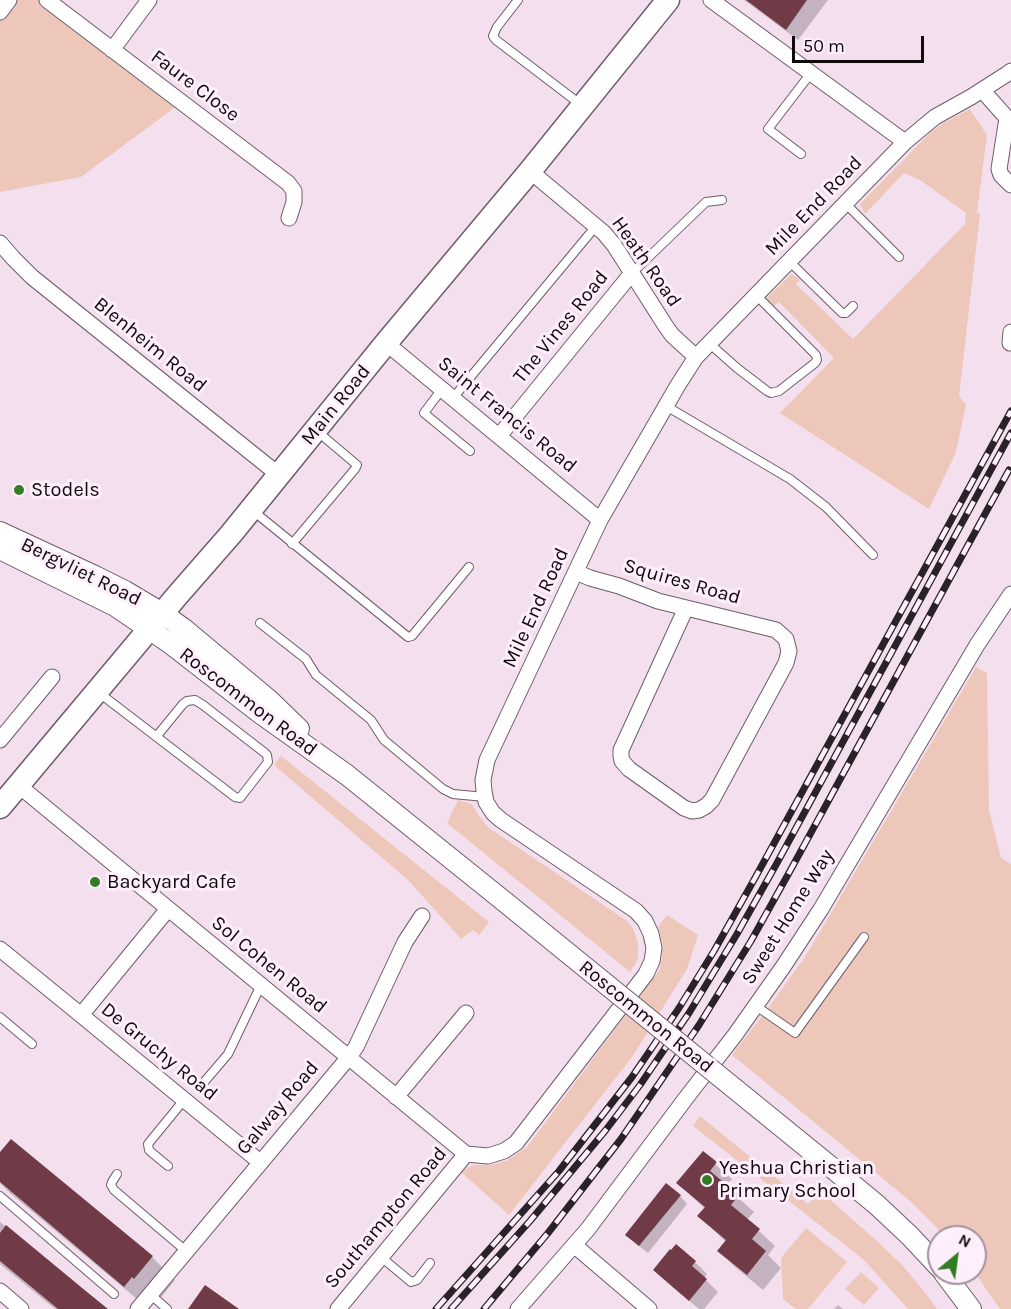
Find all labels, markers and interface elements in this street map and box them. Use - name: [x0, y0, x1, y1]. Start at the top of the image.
- scale bar: [795, 24, 927, 62]
- text: 50 m: [803, 35, 845, 57]
- street label: Faure Close: [146, 45, 244, 127]
- street label: Mile End Road: [760, 151, 868, 261]
- street label: Heath Road: [606, 212, 686, 312]
- street label: The Vines Road: [508, 266, 614, 388]
- street label: Blenheim Road: [89, 292, 211, 398]
- street label: Saint Francis Road: [433, 352, 581, 478]
- street label: Main Road: [296, 360, 376, 450]
- place label: Stodels: [31, 478, 100, 502]
- marker: Stodels: [12, 483, 26, 497]
- street label: Bergvliet Road: [17, 532, 145, 612]
- street label: Mile End Road: [498, 544, 574, 672]
- street label: Squires Road: [621, 554, 743, 610]
- street label: Roscommon Road: [174, 642, 322, 762]
- street label: Sweet Home Way: [737, 845, 839, 989]
- place label: Backyard Cafe: [107, 870, 236, 894]
- marker: Backyard Cafe: [88, 875, 102, 889]
- street label: Sol Cohen Road: [206, 911, 332, 1019]
- street label: Roscommon Road: [574, 955, 718, 1079]
- street label: De Gruchy Road: [96, 998, 222, 1106]
- street label: Galway Road: [232, 1056, 324, 1160]
- street label: Southampton Road: [320, 1142, 452, 1294]
- place label: Yeshua Christian Primary School: [719, 1156, 874, 1203]
- marker: Yeshua Christian Primary School: [700, 1173, 714, 1187]
- north arrow: [927, 1225, 987, 1285]
- text: N: [955, 1229, 975, 1252]

